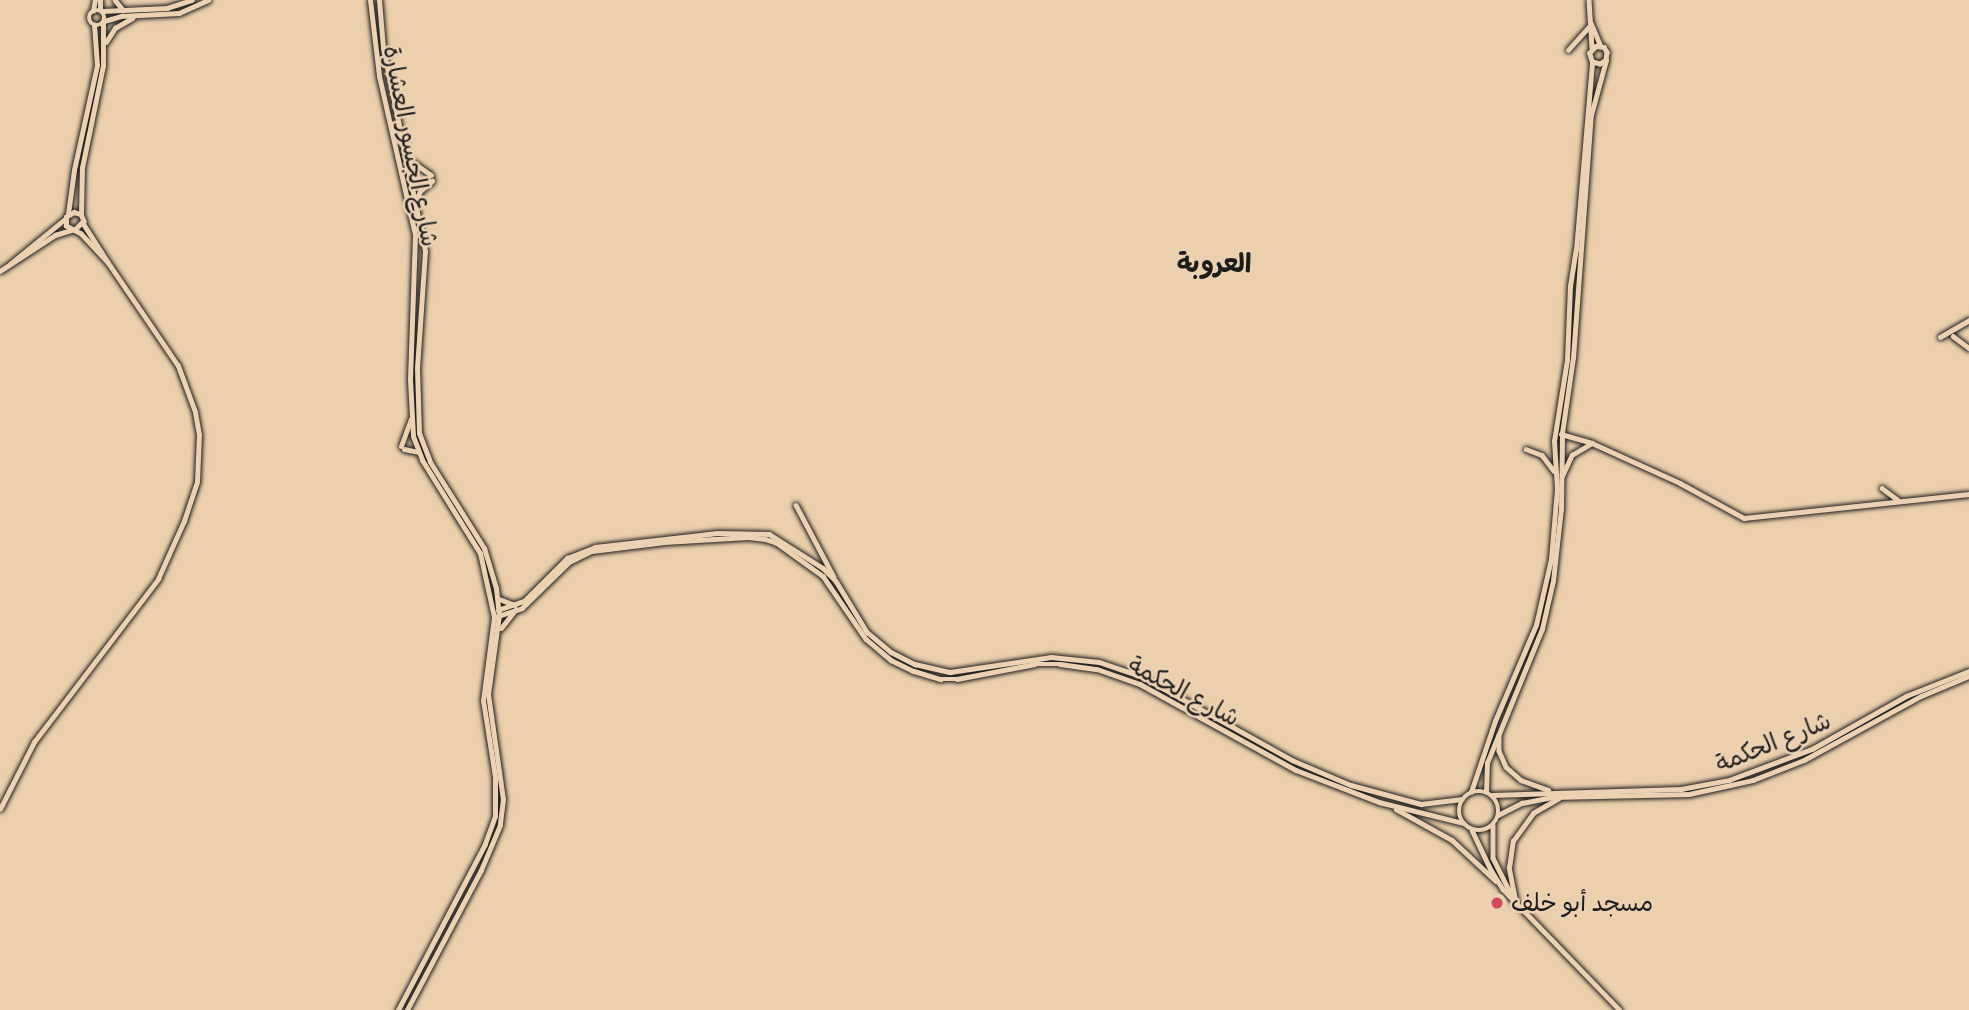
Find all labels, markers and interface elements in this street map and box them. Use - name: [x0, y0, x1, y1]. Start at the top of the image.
- street label: شارع الجسور العشارة: [377, 43, 445, 249]
- district label: العروبة: [1177, 248, 1251, 280]
- street label: شارع الحكمة: [1123, 650, 1245, 732]
- street label: شارع الحكمة: [1711, 706, 1835, 778]
- place label: مسجد أبو خلف: [1511, 889, 1653, 917]
- marker: مسجد أبو خلف: [1489, 895, 1505, 911]

